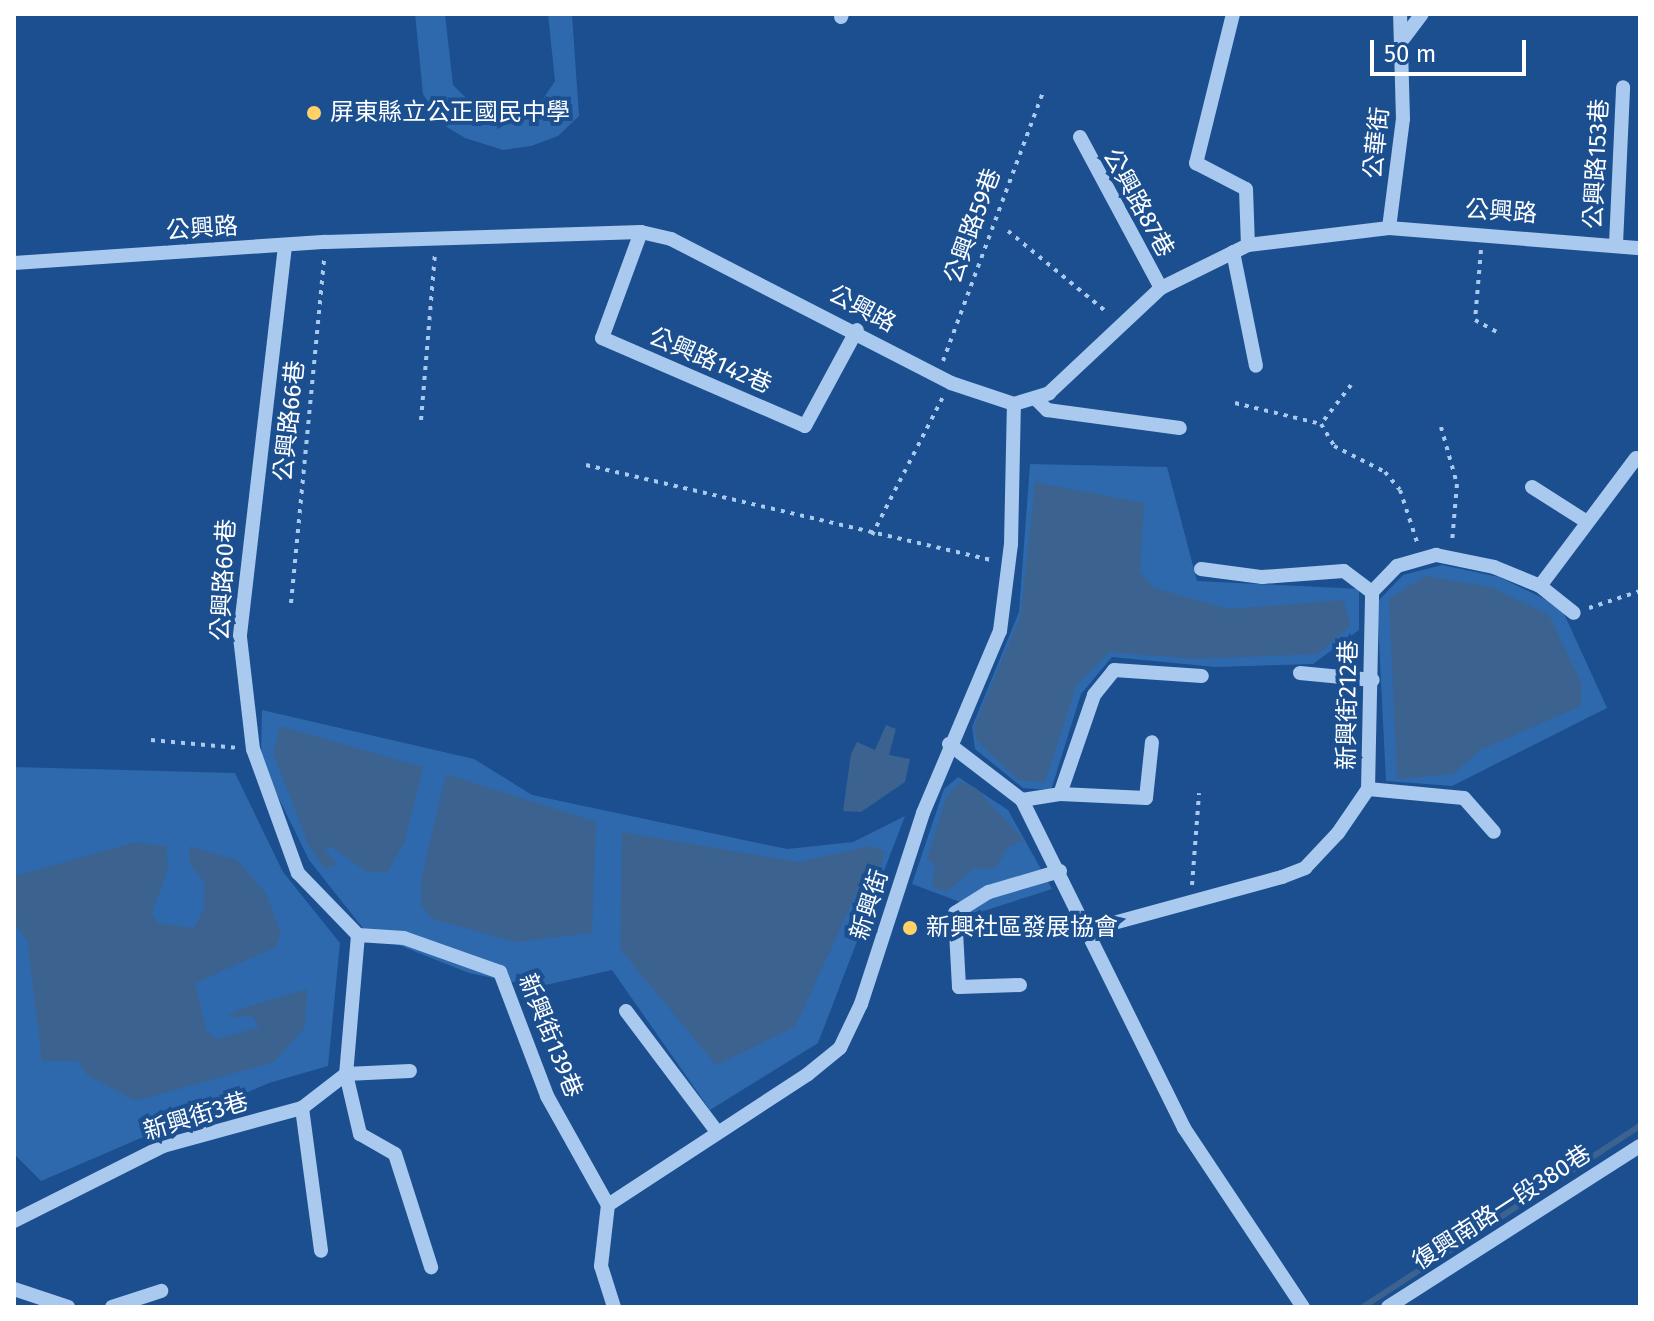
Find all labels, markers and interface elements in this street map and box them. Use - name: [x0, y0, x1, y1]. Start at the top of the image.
- scale bar: [1374, 24, 1530, 74]
- text: 50 m: [1384, 40, 1436, 68]
- street label: 公興路153巷: [1579, 98, 1615, 230]
- place label: 屏東縣立公正國民中學: [330, 99, 570, 127]
- marker: 屏東縣立公正國民中學: [305, 104, 323, 122]
- street label: 公華街: [1359, 106, 1395, 180]
- street label: 公興路87巷: [1096, 144, 1180, 262]
- street label: 公興路59巷: [939, 165, 1007, 287]
- street label: 公興路: [1464, 195, 1538, 229]
- street label: 公興路: [165, 212, 239, 246]
- street label: 公興路: [823, 279, 901, 339]
- street label: 公興路142巷: [644, 322, 776, 400]
- street label: 公興路66巷: [269, 359, 311, 483]
- street label: 公興路60巷: [206, 518, 242, 642]
- street label: 新興街212巷: [1332, 640, 1364, 770]
- street label: 新興街: [845, 866, 895, 944]
- place label: 新興社區發展協會: [926, 914, 1118, 942]
- marker: 新興社區發展協會: [901, 919, 919, 937]
- street label: 新興街139巷: [512, 970, 588, 1102]
- street label: 新興街3巷: [140, 1087, 252, 1147]
- street label: 復興南路一段380巷: [1408, 1140, 1596, 1276]

